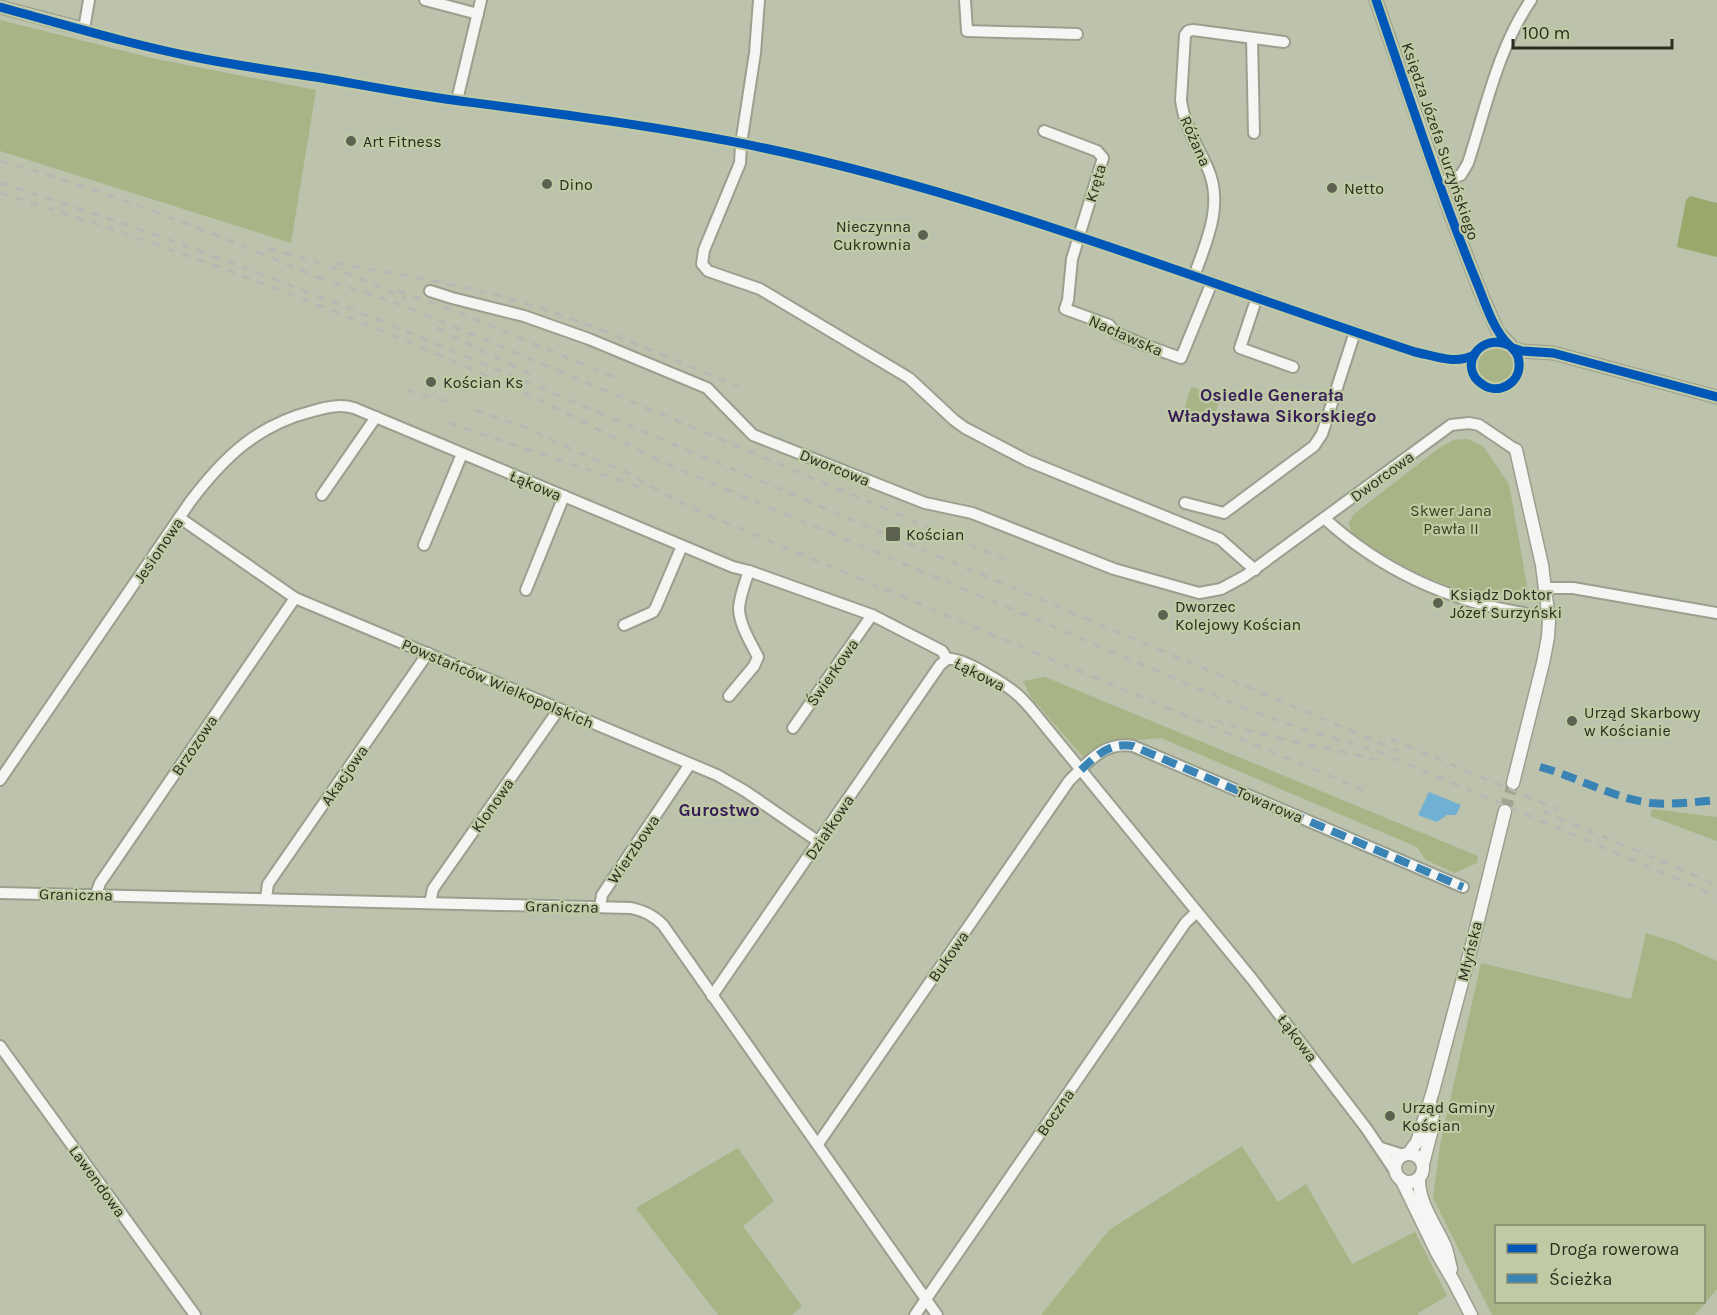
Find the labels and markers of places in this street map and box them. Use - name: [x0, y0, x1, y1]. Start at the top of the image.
- place label: Art Fitness: [363, 132, 442, 151]
- marker: Art Fitness: [344, 134, 358, 148]
- place label: Dino: [559, 175, 593, 194]
- marker: Dino: [540, 177, 554, 191]
- place label: Netto: [1344, 179, 1384, 198]
- marker: Netto: [1325, 181, 1339, 195]
- place label: Nieczynna Cukrownia: [833, 217, 911, 254]
- marker: Nieczynna Cukrownia: [916, 228, 930, 242]
- place label: Kościan Ks: [443, 373, 523, 392]
- marker: Kościan Ks: [424, 375, 438, 389]
- marker: Kościan: [884, 525, 902, 543]
- place label: Kościan: [906, 525, 964, 544]
- place label: Ksiądz Doktor Józef Surzyński: [1450, 585, 1562, 622]
- marker: Ksiądz Doktor Józef Surzyński: [1431, 596, 1445, 610]
- place label: Dworzec Kolejowy Kościan: [1175, 597, 1301, 634]
- marker: Dworzec Kolejowy Kościan: [1156, 608, 1170, 622]
- place label: Urząd Skarbowy w Kościanie: [1584, 703, 1701, 740]
- marker: Urząd Skarbowy w Kościanie: [1565, 714, 1579, 728]
- place label: Urząd Gminy Kościan: [1402, 1098, 1496, 1135]
- marker: Urząd Gminy Kościan: [1383, 1109, 1397, 1123]

